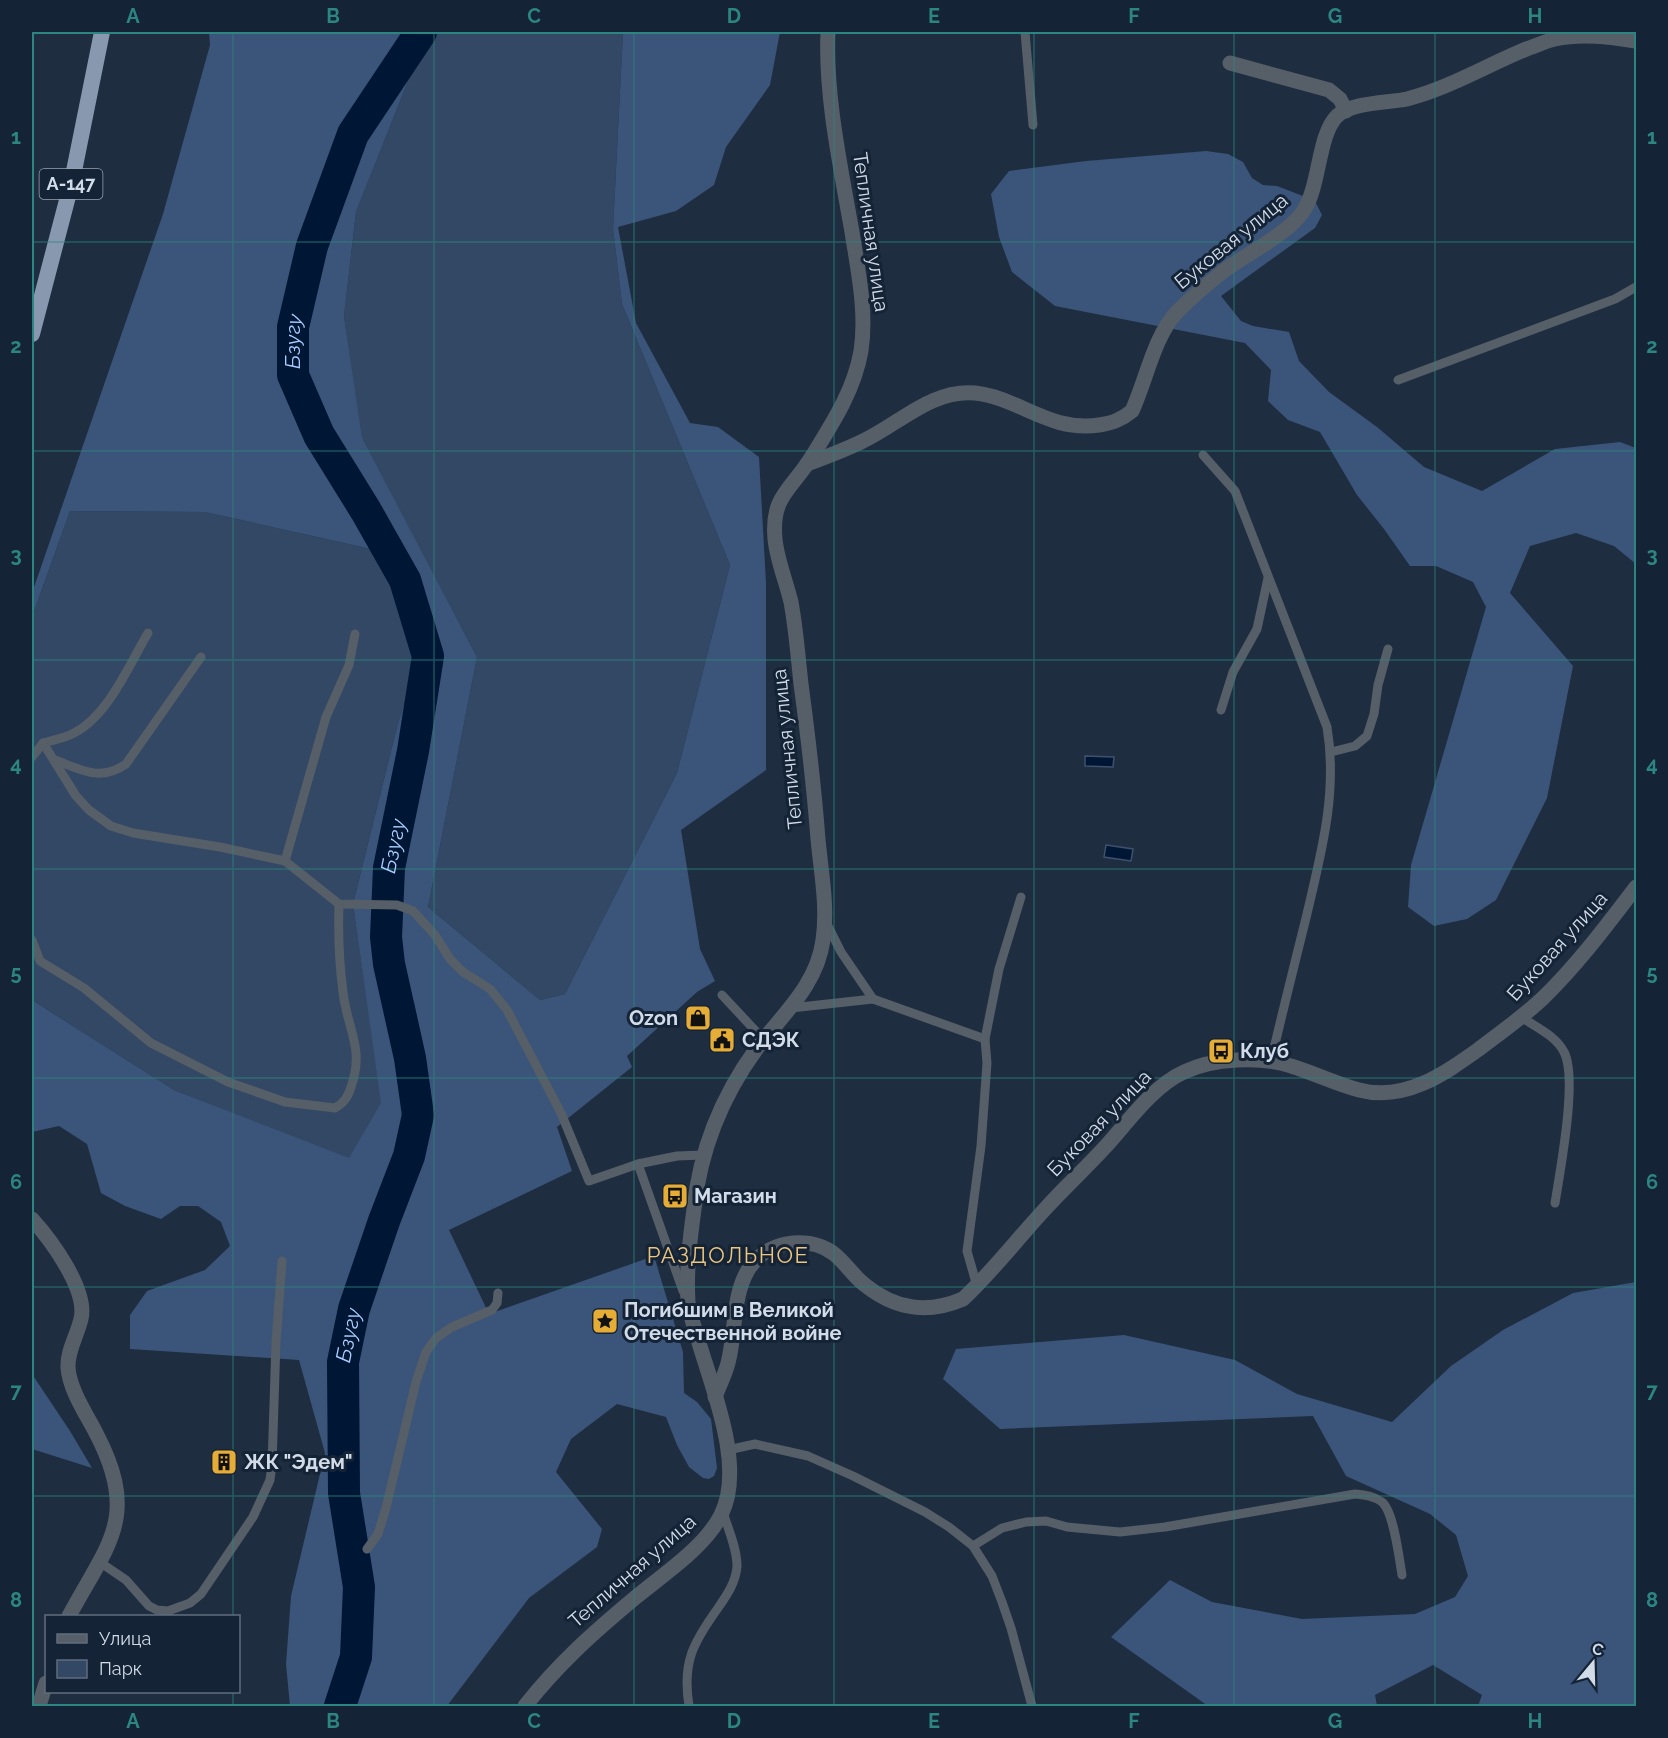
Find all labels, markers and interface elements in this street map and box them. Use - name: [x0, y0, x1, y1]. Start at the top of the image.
- text: A: [126, 4, 140, 28]
- text: B: [326, 4, 340, 28]
- text: C: [527, 4, 541, 28]
- text: D: [727, 4, 741, 28]
- text: E: [928, 4, 940, 28]
- text: F: [1128, 4, 1140, 28]
- text: G: [1328, 4, 1342, 28]
- text: H: [1528, 4, 1542, 28]
- text: 1: [11, 125, 21, 149]
- text: 1: [1647, 125, 1657, 149]
- street label: Тепличная улица: [848, 151, 894, 313]
- road number: А-147: [40, 169, 103, 199]
- street label: Буковая улица: [1170, 188, 1292, 294]
- water label: Бзугу: [280, 311, 308, 369]
- text: 2: [10, 334, 22, 358]
- text: 2: [1646, 334, 1658, 358]
- text: 3: [10, 543, 22, 567]
- text: 3: [1646, 543, 1658, 567]
- street label: Тепличная улица: [767, 668, 807, 830]
- text: 4: [10, 752, 22, 776]
- text: 4: [1646, 752, 1658, 776]
- water label: Бзугу: [375, 816, 411, 875]
- street label: Буковая улица: [1502, 886, 1612, 1006]
- text: 5: [10, 961, 22, 985]
- text: 5: [1646, 961, 1658, 985]
- shop icon: Ozon: [683, 1003, 713, 1033]
- place label: Ozon: [629, 1006, 678, 1030]
- public building icon: СДЭК: [707, 1025, 737, 1055]
- place label: СДЭК: [742, 1028, 800, 1052]
- bus stop icon: Клуб: [1206, 1036, 1236, 1066]
- place label: Клуб: [1240, 1039, 1289, 1063]
- street label: Буковая улица: [1042, 1065, 1156, 1181]
- text: 6: [10, 1170, 22, 1194]
- text: 6: [1646, 1170, 1658, 1194]
- bus stop icon: Магазин: [660, 1181, 690, 1211]
- place label: Магазин: [694, 1184, 777, 1208]
- district label: РАЗДОЛЬНОЕ: [647, 1242, 809, 1268]
- place label: Погибшим в Великой Отечественной войне: [624, 1298, 842, 1345]
- water label: Бзугу: [330, 1305, 366, 1365]
- place icon: Погибшим в Великой Отечественной войне: [590, 1306, 620, 1336]
- text: 7: [10, 1379, 22, 1403]
- text: 7: [1646, 1379, 1658, 1403]
- building icon: ЖК "Эдем": [209, 1447, 239, 1477]
- place label: ЖК "Эдем": [244, 1450, 353, 1474]
- street label: Тепличная улица: [563, 1509, 701, 1633]
- text: 8: [10, 1588, 22, 1612]
- text: 8: [1646, 1588, 1658, 1612]
- legend: [45, 1615, 240, 1693]
- text: Улица: [99, 1628, 151, 1649]
- north arrow: [1563, 1633, 1623, 1693]
- text: С: [1589, 1639, 1606, 1660]
- text: Парк: [99, 1658, 142, 1679]
- text: A: [126, 1709, 140, 1733]
- text: B: [326, 1709, 340, 1733]
- text: C: [527, 1709, 541, 1733]
- text: D: [727, 1709, 741, 1733]
- text: E: [928, 1709, 940, 1733]
- text: F: [1128, 1709, 1140, 1733]
- text: G: [1328, 1709, 1342, 1733]
- text: H: [1528, 1709, 1542, 1733]

